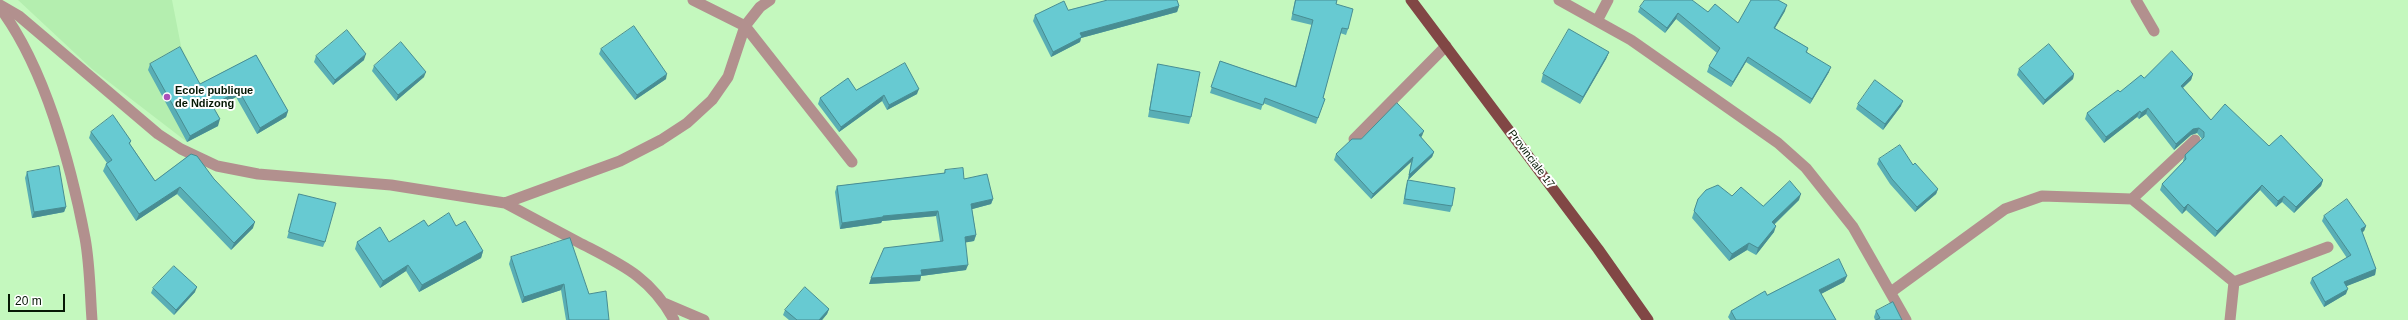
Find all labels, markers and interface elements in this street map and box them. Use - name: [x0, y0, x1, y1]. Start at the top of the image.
- place label: Ecole publique de Ndizong: [175, 84, 253, 110]
- marker: Ecole publique de Ndizong: [162, 92, 172, 102]
- street label: Provinciale 17: [1505, 127, 1557, 191]
- scale bar: [10, 286, 67, 312]
- text: 20 m: [15, 294, 42, 308]

